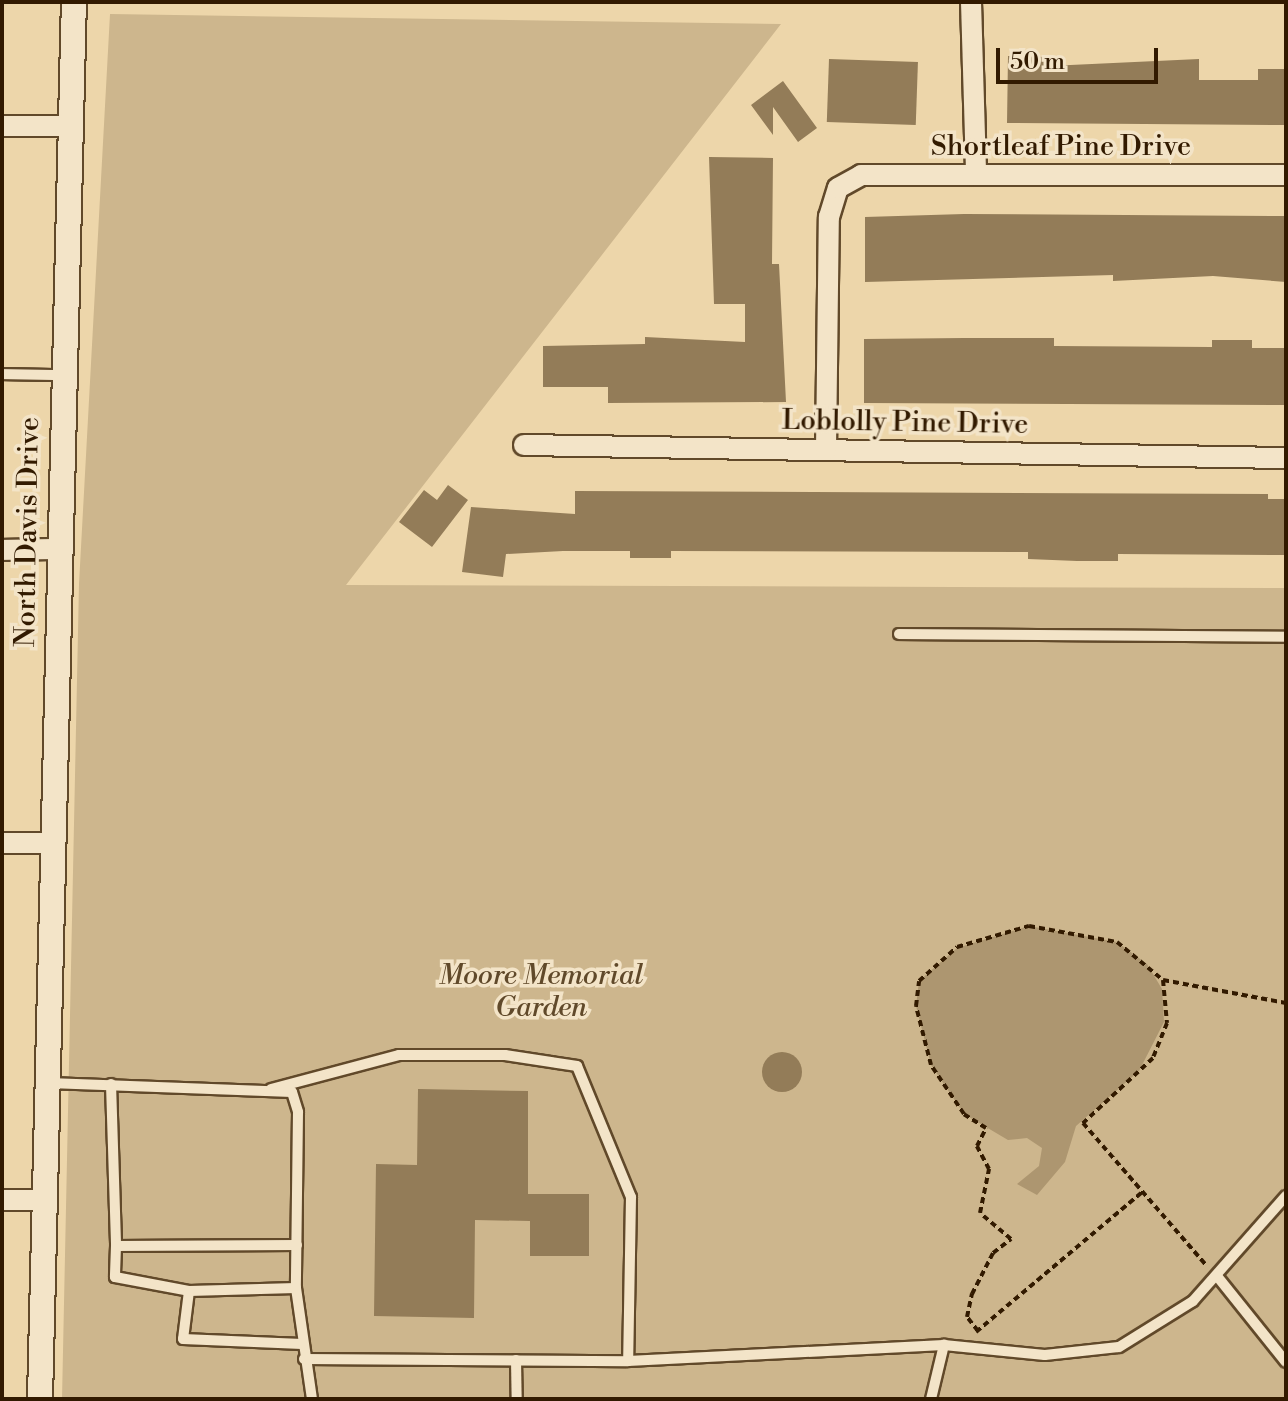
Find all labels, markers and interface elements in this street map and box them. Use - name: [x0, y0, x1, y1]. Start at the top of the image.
- scale bar: [1000, 32, 1162, 82]
- text: 50 m: [1010, 47, 1065, 77]
- street label: Shortleaf Pine Drive: [931, 130, 1191, 164]
- street label: Loblolly Pine Drive: [781, 404, 1029, 442]
- street label: North Davis Drive: [9, 417, 47, 647]
- park label: Moore Memorial Garden: [439, 959, 643, 1025]

